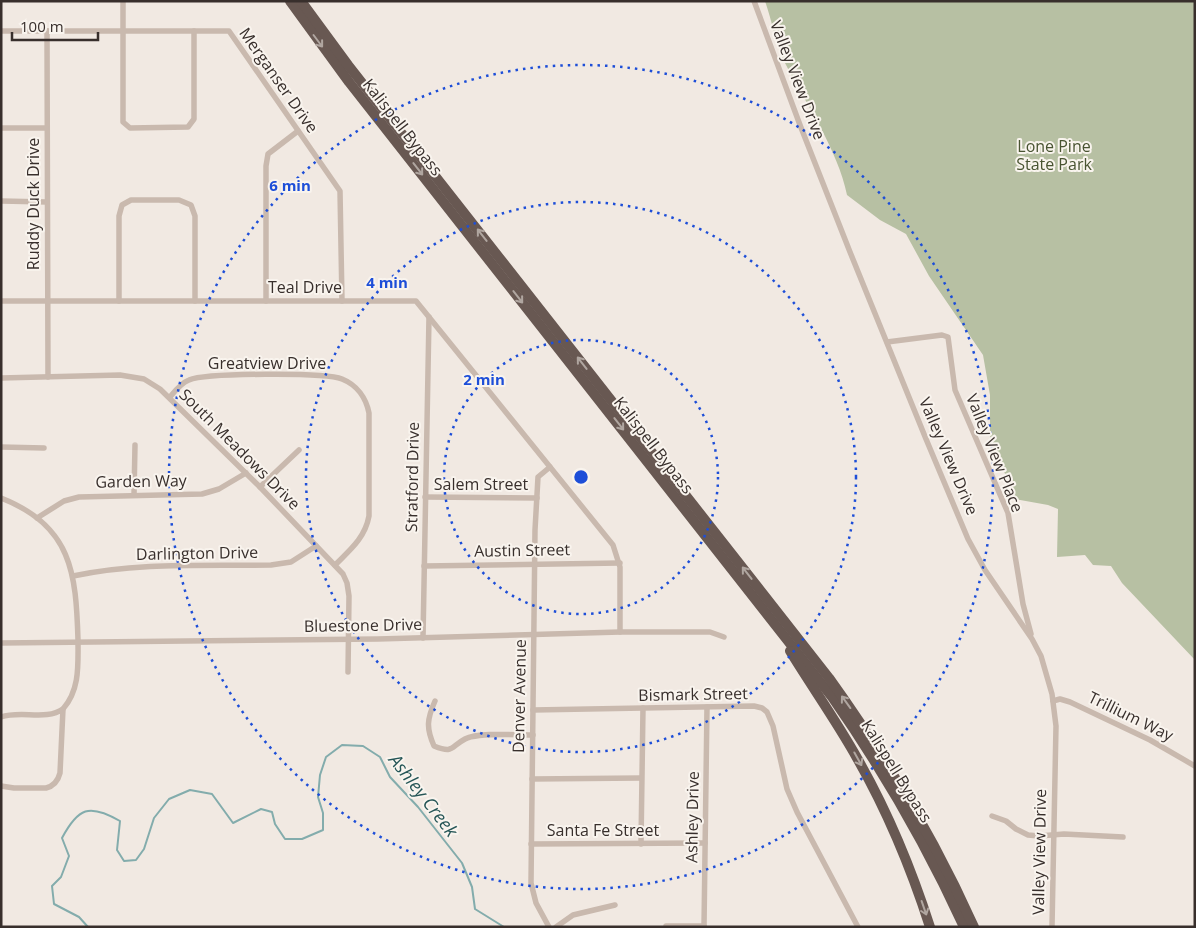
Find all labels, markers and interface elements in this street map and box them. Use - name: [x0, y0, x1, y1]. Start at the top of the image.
- scale bar: [12, 10, 99, 42]
- text: 100 m: [20, 16, 64, 36]
- street label: Valley View Drive: [765, 17, 831, 143]
- street label: Merganser Drive: [234, 23, 324, 137]
- one-way arrow: [313, 34, 324, 47]
- street label: Kalispell Bypass: [358, 74, 448, 180]
- park label: Lone Pine State Park: [1016, 135, 1092, 175]
- street label: Ruddy Duck Drive: [22, 138, 44, 270]
- one-way arrow: [412, 162, 423, 175]
- text: 6 min: [269, 175, 311, 195]
- one-way arrow: [476, 229, 487, 242]
- text: 4 min: [366, 272, 408, 292]
- street label: Teal Drive: [268, 276, 342, 298]
- one-way arrow: [513, 290, 524, 303]
- street label: Greatview Drive: [208, 352, 326, 374]
- one-way arrow: [577, 356, 587, 370]
- text: 2 min: [463, 369, 505, 389]
- street label: South Meadows Drive: [175, 384, 305, 514]
- street label: Valley View Place: [961, 390, 1029, 516]
- street label: Kalispell Bypass: [609, 392, 699, 498]
- street label: Valley View Drive: [914, 394, 984, 518]
- one-way arrow: [613, 418, 624, 431]
- street label: Stratford Drive: [400, 422, 424, 532]
- centre of rings: [572, 468, 590, 486]
- street label: Garden Way: [95, 469, 188, 493]
- street label: Salem Street: [434, 473, 528, 495]
- street label: Austin Street: [474, 538, 570, 562]
- street label: Darlington Drive: [136, 541, 258, 565]
- one-way arrow: [742, 567, 753, 580]
- street label: Bluestone Drive: [304, 613, 422, 637]
- street label: Denver Avenue: [507, 639, 531, 753]
- street label: Bismark Street: [638, 682, 748, 706]
- street label: Trillium Way: [1085, 686, 1178, 746]
- one-way arrow: [841, 695, 851, 709]
- street label: Kalispell Bypass: [856, 715, 938, 827]
- water label: Ashley Creek: [383, 747, 465, 842]
- one-way arrow: [853, 752, 863, 767]
- street label: Ashley Drive: [680, 771, 704, 863]
- street label: Valley View Drive: [1027, 789, 1051, 915]
- street label: Santa Fe Street: [547, 819, 659, 841]
- one-way arrow: [920, 899, 929, 915]

